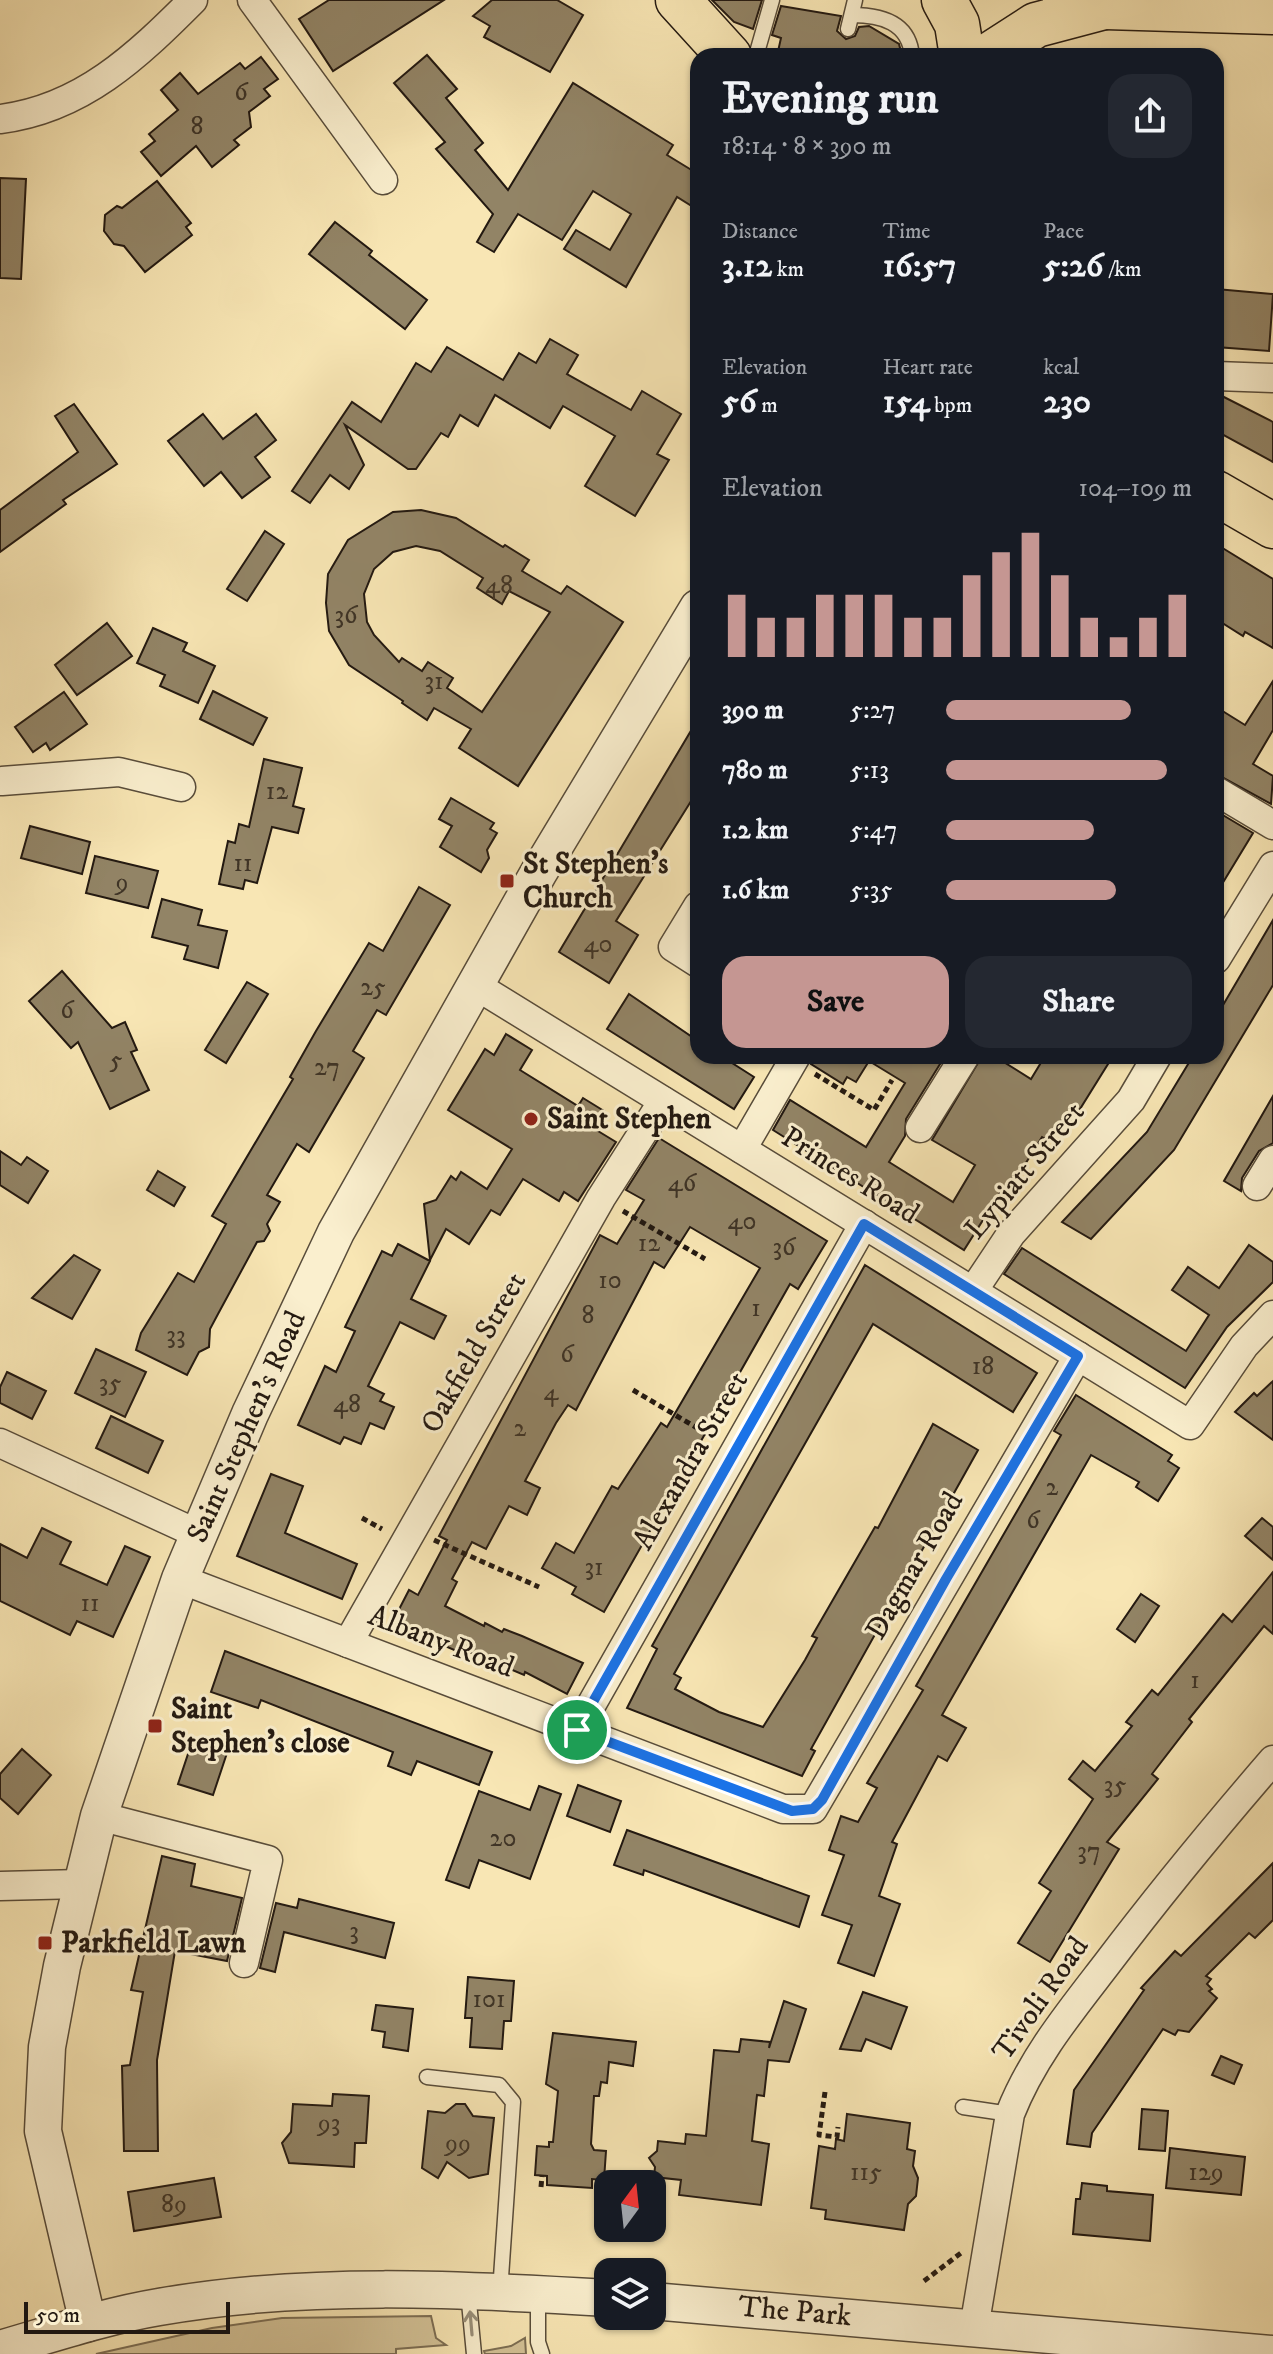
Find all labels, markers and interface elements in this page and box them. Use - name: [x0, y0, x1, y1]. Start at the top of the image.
- text: Evening run: [722, 72, 939, 127]
- button: share: [1108, 74, 1192, 158]
- house number: 6: [234, 76, 249, 109]
- house number: 8: [190, 110, 204, 143]
- text: 18:14 · 8 × 390 m: [722, 130, 892, 163]
- text: Distance: [722, 218, 798, 245]
- text: Time: [883, 218, 930, 245]
- text: Pace: [1043, 218, 1084, 245]
- text: 3.12: [722, 245, 772, 287]
- text: 16:57: [883, 245, 956, 287]
- text: 5:26: [1043, 245, 1104, 287]
- text: km: [772, 256, 804, 283]
- text: /km: [1104, 256, 1142, 283]
- text: Elevation: [722, 354, 807, 381]
- text: Heart rate: [883, 354, 973, 381]
- text: kcal: [1043, 354, 1079, 381]
- text: 56: [722, 381, 757, 423]
- text: 154: [883, 381, 930, 423]
- text: 230: [1043, 381, 1091, 423]
- text: m: [757, 392, 778, 419]
- text: bpm: [930, 392, 972, 419]
- text: Elevation: [722, 472, 823, 505]
- text: 104–109 m: [1078, 472, 1192, 505]
- house number: 48: [485, 569, 513, 602]
- house number: 36: [334, 599, 359, 632]
- house number: 31: [424, 665, 444, 698]
- text: 390 m: [722, 694, 784, 727]
- text: 5:27: [850, 694, 896, 727]
- text: 780 m: [722, 754, 788, 787]
- text: 5:13: [850, 754, 889, 787]
- house number: 12: [266, 775, 288, 808]
- text: 1.2 km: [722, 814, 788, 847]
- text: 5:47: [850, 814, 898, 847]
- place label: St Stephen's Church: [523, 846, 668, 917]
- house number: 11: [233, 847, 253, 880]
- house number: 9: [114, 866, 128, 899]
- marker: St Stephen's Church: [498, 872, 516, 890]
- text: 1.6 km: [722, 874, 789, 907]
- text: 5:35: [850, 874, 892, 907]
- house number: 40: [584, 928, 612, 961]
- button: Save: [722, 956, 949, 1048]
- button: Share: [965, 956, 1192, 1048]
- house number: 25: [360, 971, 386, 1004]
- house number: 6: [60, 994, 75, 1027]
- house number: 5: [110, 1044, 123, 1077]
- house number: 27: [314, 1051, 340, 1084]
- street label: Lypiatt Street: [957, 1095, 1093, 1247]
- place label: Saint Stephen: [547, 1101, 711, 1138]
- marker: Saint Stephen: [522, 1110, 540, 1128]
- street label: Princes Road: [774, 1119, 926, 1233]
- house number: 46: [668, 1167, 698, 1200]
- house number: 40: [728, 1205, 756, 1238]
- house number: 12: [638, 1227, 660, 1260]
- house number: 36: [772, 1231, 797, 1264]
- house number: 10: [598, 1264, 622, 1297]
- street label: Oakfield Street: [413, 1266, 535, 1440]
- house number: 1: [751, 1292, 761, 1325]
- house number: 8: [581, 1299, 595, 1332]
- street label: Saint Stephen's Road: [179, 1305, 315, 1549]
- house number: 33: [166, 1319, 186, 1352]
- house number: 6: [560, 1338, 575, 1371]
- house number: 18: [972, 1350, 994, 1383]
- street label: Alexandra Street: [625, 1365, 757, 1557]
- house number: 35: [99, 1367, 121, 1400]
- house number: 4: [544, 1376, 560, 1409]
- house number: 48: [333, 1388, 361, 1421]
- house number: 2: [514, 1412, 527, 1445]
- house number: 2: [1046, 1471, 1059, 1504]
- street label: Dagmar Road: [858, 1485, 972, 1647]
- house number: 6: [1026, 1504, 1041, 1537]
- house number: 31: [584, 1551, 604, 1584]
- house number: 11: [80, 1587, 100, 1620]
- street label: Albany Road: [363, 1597, 519, 1687]
- house number: 1: [1190, 1664, 1200, 1697]
- place label: Saint Stephen's close: [171, 1691, 350, 1762]
- pin: [543, 1696, 611, 1764]
- icon: arrive: [555, 1708, 599, 1752]
- marker: Saint Stephen's close: [146, 1717, 164, 1735]
- house number: 35: [1104, 1769, 1126, 1802]
- house number: 20: [490, 1822, 516, 1855]
- house number: 37: [1077, 1835, 1101, 1868]
- house number: 3: [349, 1915, 359, 1948]
- place label: Parkfield Lawn: [61, 1925, 246, 1962]
- street label: Tivoli Road: [985, 1930, 1097, 2068]
- marker: Parkfield Lawn: [36, 1934, 54, 1952]
- house number: 101: [473, 1983, 505, 2016]
- house number: 93: [316, 2107, 340, 2140]
- house number: 99: [443, 2127, 471, 2160]
- house number: 115: [850, 2156, 882, 2189]
- house number: 129: [1188, 2156, 1224, 2189]
- north arrow: [594, 2170, 666, 2242]
- map controls: [594, 2170, 666, 2330]
- house number: 89: [161, 2188, 187, 2221]
- button: layers: [594, 2258, 666, 2330]
- street label: The Park: [737, 2289, 853, 2335]
- scale bar: [24, 2298, 230, 2334]
- text: 50 m: [36, 2302, 80, 2329]
- one-way arrow: [463, 2310, 478, 2337]

